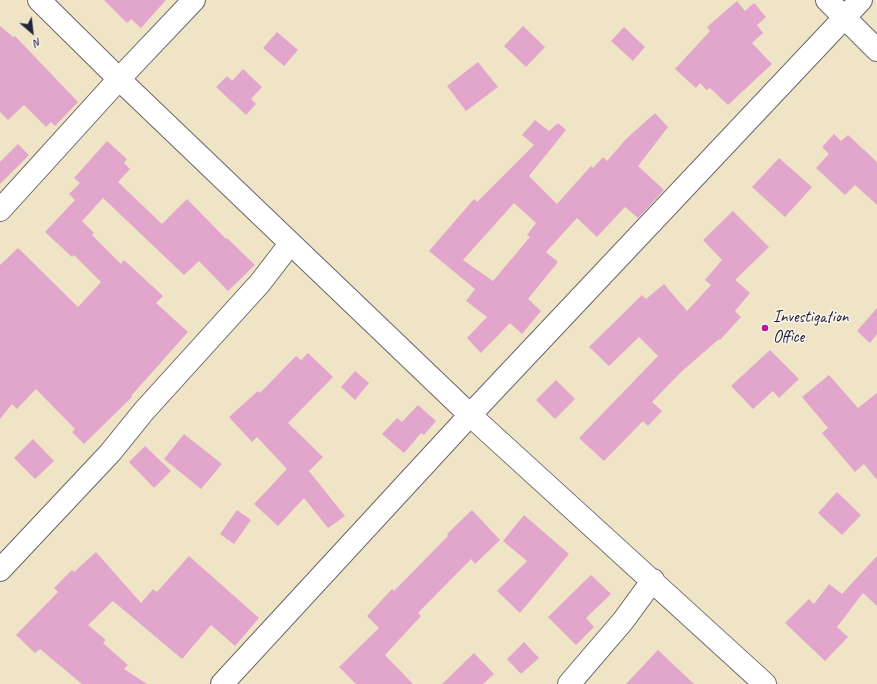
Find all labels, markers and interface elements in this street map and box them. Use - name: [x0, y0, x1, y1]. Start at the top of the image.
- north arrow: [12, 12, 52, 52]
- text: N: [31, 35, 44, 50]
- place label: Investigation Office: [773, 308, 848, 348]
- marker: Investigation Office: [760, 323, 770, 333]

